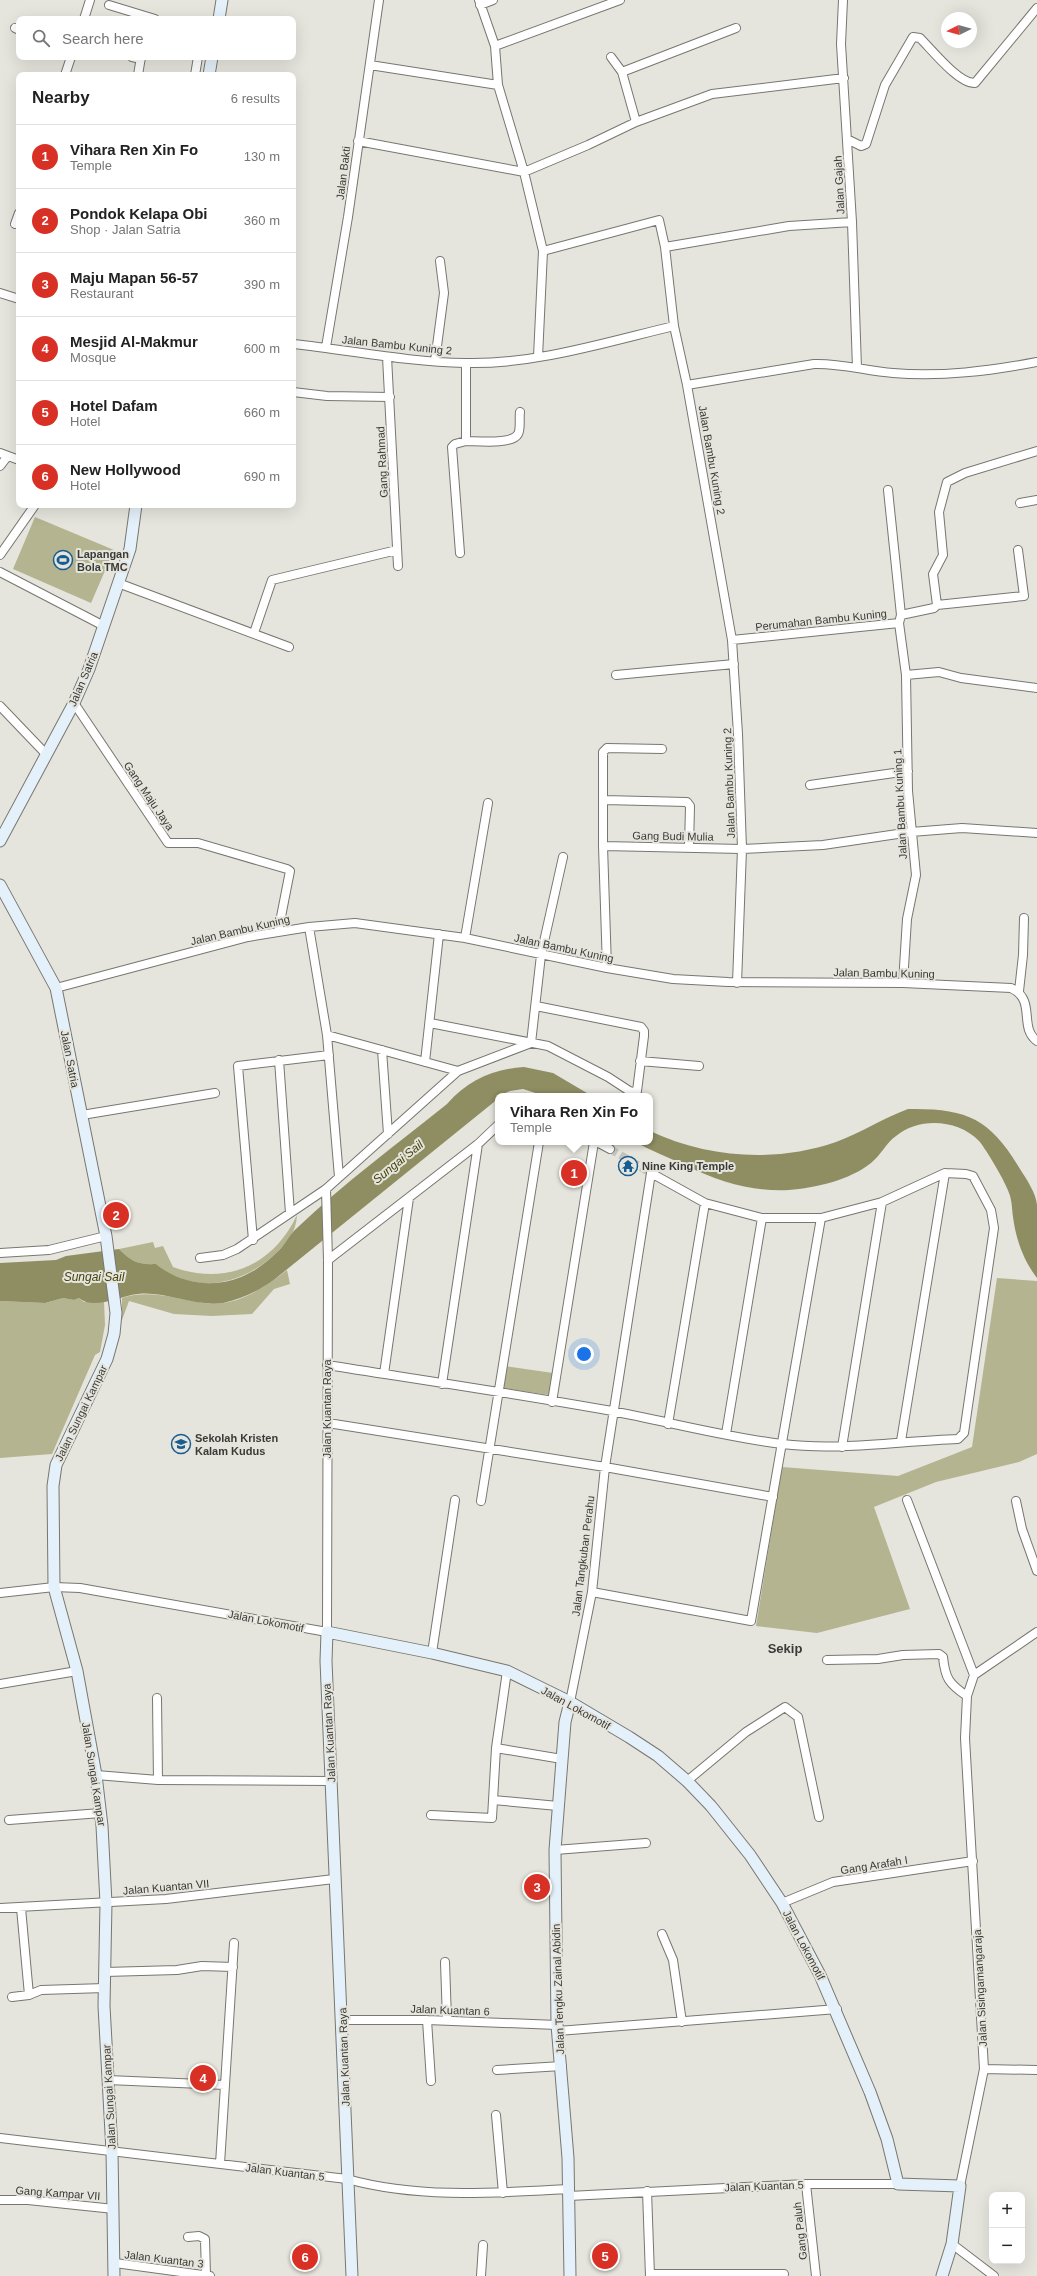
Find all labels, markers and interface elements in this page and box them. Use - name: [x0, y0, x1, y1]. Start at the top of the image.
- north arrow: [941, 12, 977, 48]
- search box: [16, 16, 296, 60]
- icon: search: [30, 27, 52, 49]
- text: Search here: [62, 30, 144, 47]
- text: Nearby: [32, 88, 90, 107]
- text: 6 results: [231, 91, 280, 106]
- text: Vihara Ren Xin Fo: [70, 141, 198, 158]
- street label: Jalan Bakti: [334, 146, 352, 200]
- text: 1: [41, 149, 49, 164]
- text: 130 m: [244, 149, 280, 164]
- street label: Jalan Gajah: [831, 155, 847, 215]
- text: Temple: [70, 158, 112, 173]
- text: Pondok Kelapa Obi: [70, 205, 208, 222]
- text: 2: [41, 213, 49, 228]
- text: 360 m: [244, 213, 280, 228]
- text: Shop · Jalan Satria: [70, 222, 181, 237]
- text: Maju Mapan 56-57: [70, 269, 198, 286]
- text: 3: [41, 277, 49, 292]
- text: 390 m: [244, 277, 280, 292]
- text: Restaurant: [70, 286, 134, 301]
- text: Mesjid Al-Makmur: [70, 333, 198, 350]
- street label: Jalan Bambu Kuning 2: [341, 333, 453, 357]
- text: 4: [41, 341, 49, 356]
- text: 600 m: [244, 341, 280, 356]
- text: Mosque: [70, 350, 116, 365]
- text: Hotel Dafam: [70, 397, 158, 414]
- street label: Jalan Bambu Kuning 2: [696, 404, 728, 516]
- text: 5: [41, 405, 49, 420]
- text: 660 m: [244, 405, 280, 420]
- text: Hotel: [70, 414, 100, 429]
- street label: Gang Rahmad: [374, 426, 390, 498]
- text: New Hollywood: [70, 461, 181, 478]
- text: 6: [41, 469, 49, 484]
- text: 690 m: [244, 469, 280, 484]
- text: Hotel: [70, 478, 100, 493]
- place label: Lapangan Bola TMC: [77, 548, 129, 573]
- sports icon: Lapangan Bola TMC: [52, 549, 74, 571]
- street label: Perumahan Bambu Kuning: [755, 607, 887, 633]
- street label: Jalan Satria: [66, 649, 100, 708]
- street label: Jalan Bambu Kuning 2: [721, 727, 737, 839]
- street label: Jalan Bambu Kuning 1: [891, 748, 909, 860]
- street label: Gang Maju Jaya: [122, 759, 177, 833]
- street label: Gang Budi Mulia: [632, 829, 715, 843]
- street label: Jalan Bambu Kuning: [189, 913, 291, 947]
- street label: Jalan Bambu Kuning: [513, 932, 615, 964]
- street label: Jalan Bambu Kuning: [833, 966, 935, 980]
- street label: Jalan Satria: [59, 1029, 82, 1090]
- popup: [495, 1093, 653, 1145]
- text: Vihara Ren Xin Fo: [510, 1103, 638, 1120]
- text: Temple: [510, 1120, 552, 1135]
- water label: Sungai Sail: [370, 1137, 426, 1187]
- temple icon: Nine King Temple: [617, 1155, 639, 1177]
- pin: 1: [561, 1158, 587, 1188]
- place label: Nine King Temple: [642, 1160, 734, 1172]
- pin: 2: [103, 1200, 129, 1230]
- water label: Sungai Sail: [64, 1270, 125, 1284]
- your location: [574, 1344, 594, 1364]
- street label: Jalan Kuantan Raya: [321, 1359, 333, 1459]
- street label: Jalan Sungai Kampar: [53, 1363, 110, 1463]
- place label: Sekolah Kristen Kalam Kudus: [195, 1432, 278, 1457]
- school or university icon: Sekolah Kristen Kalam Kudus: [170, 1433, 192, 1455]
- street label: Jalan Tangkuban Perahu: [570, 1495, 596, 1617]
- street label: Jalan Lokomotif: [227, 1608, 306, 1634]
- district label: Sekip: [768, 1641, 802, 1656]
- street label: Jalan Kuantan Raya: [320, 1682, 338, 1783]
- street label: Jalan Lokomotif: [539, 1684, 613, 1732]
- street label: Jalan Sungai Kampar: [80, 1721, 108, 1827]
- street label: Gang Arafah I: [840, 1854, 908, 1876]
- pin: 3: [524, 1872, 550, 1902]
- street label: Jalan Kuantan VII: [122, 1877, 210, 1897]
- street label: Jalan Lokomotif: [781, 1908, 828, 1983]
- street label: Jalan Tengku Zainal Abidin: [550, 1923, 566, 2055]
- street label: Jalan Sisingamangaraja: [971, 1928, 989, 2047]
- street label: Jalan Kuantan 6: [410, 2003, 490, 2017]
- street label: Jalan Kuantan Raya: [336, 2006, 352, 2107]
- street label: Jalan Sungai Kampar: [100, 2044, 118, 2150]
- pin: 4: [190, 2063, 216, 2093]
- street label: Jalan Kuantan 5: [245, 2161, 325, 2183]
- street label: Jalan Kuantan 5: [724, 2179, 804, 2193]
- street label: Gang Kampar VII: [15, 2184, 101, 2202]
- map controls: [989, 2192, 1025, 2264]
- button: +: [989, 2192, 1025, 2228]
- street label: Gang Paluh: [791, 2201, 809, 2261]
- button: −: [989, 2228, 1025, 2264]
- pin: 5: [592, 2241, 618, 2271]
- pin: 6: [292, 2242, 318, 2272]
- street label: Jalan Kuantan 3: [124, 2248, 204, 2270]

